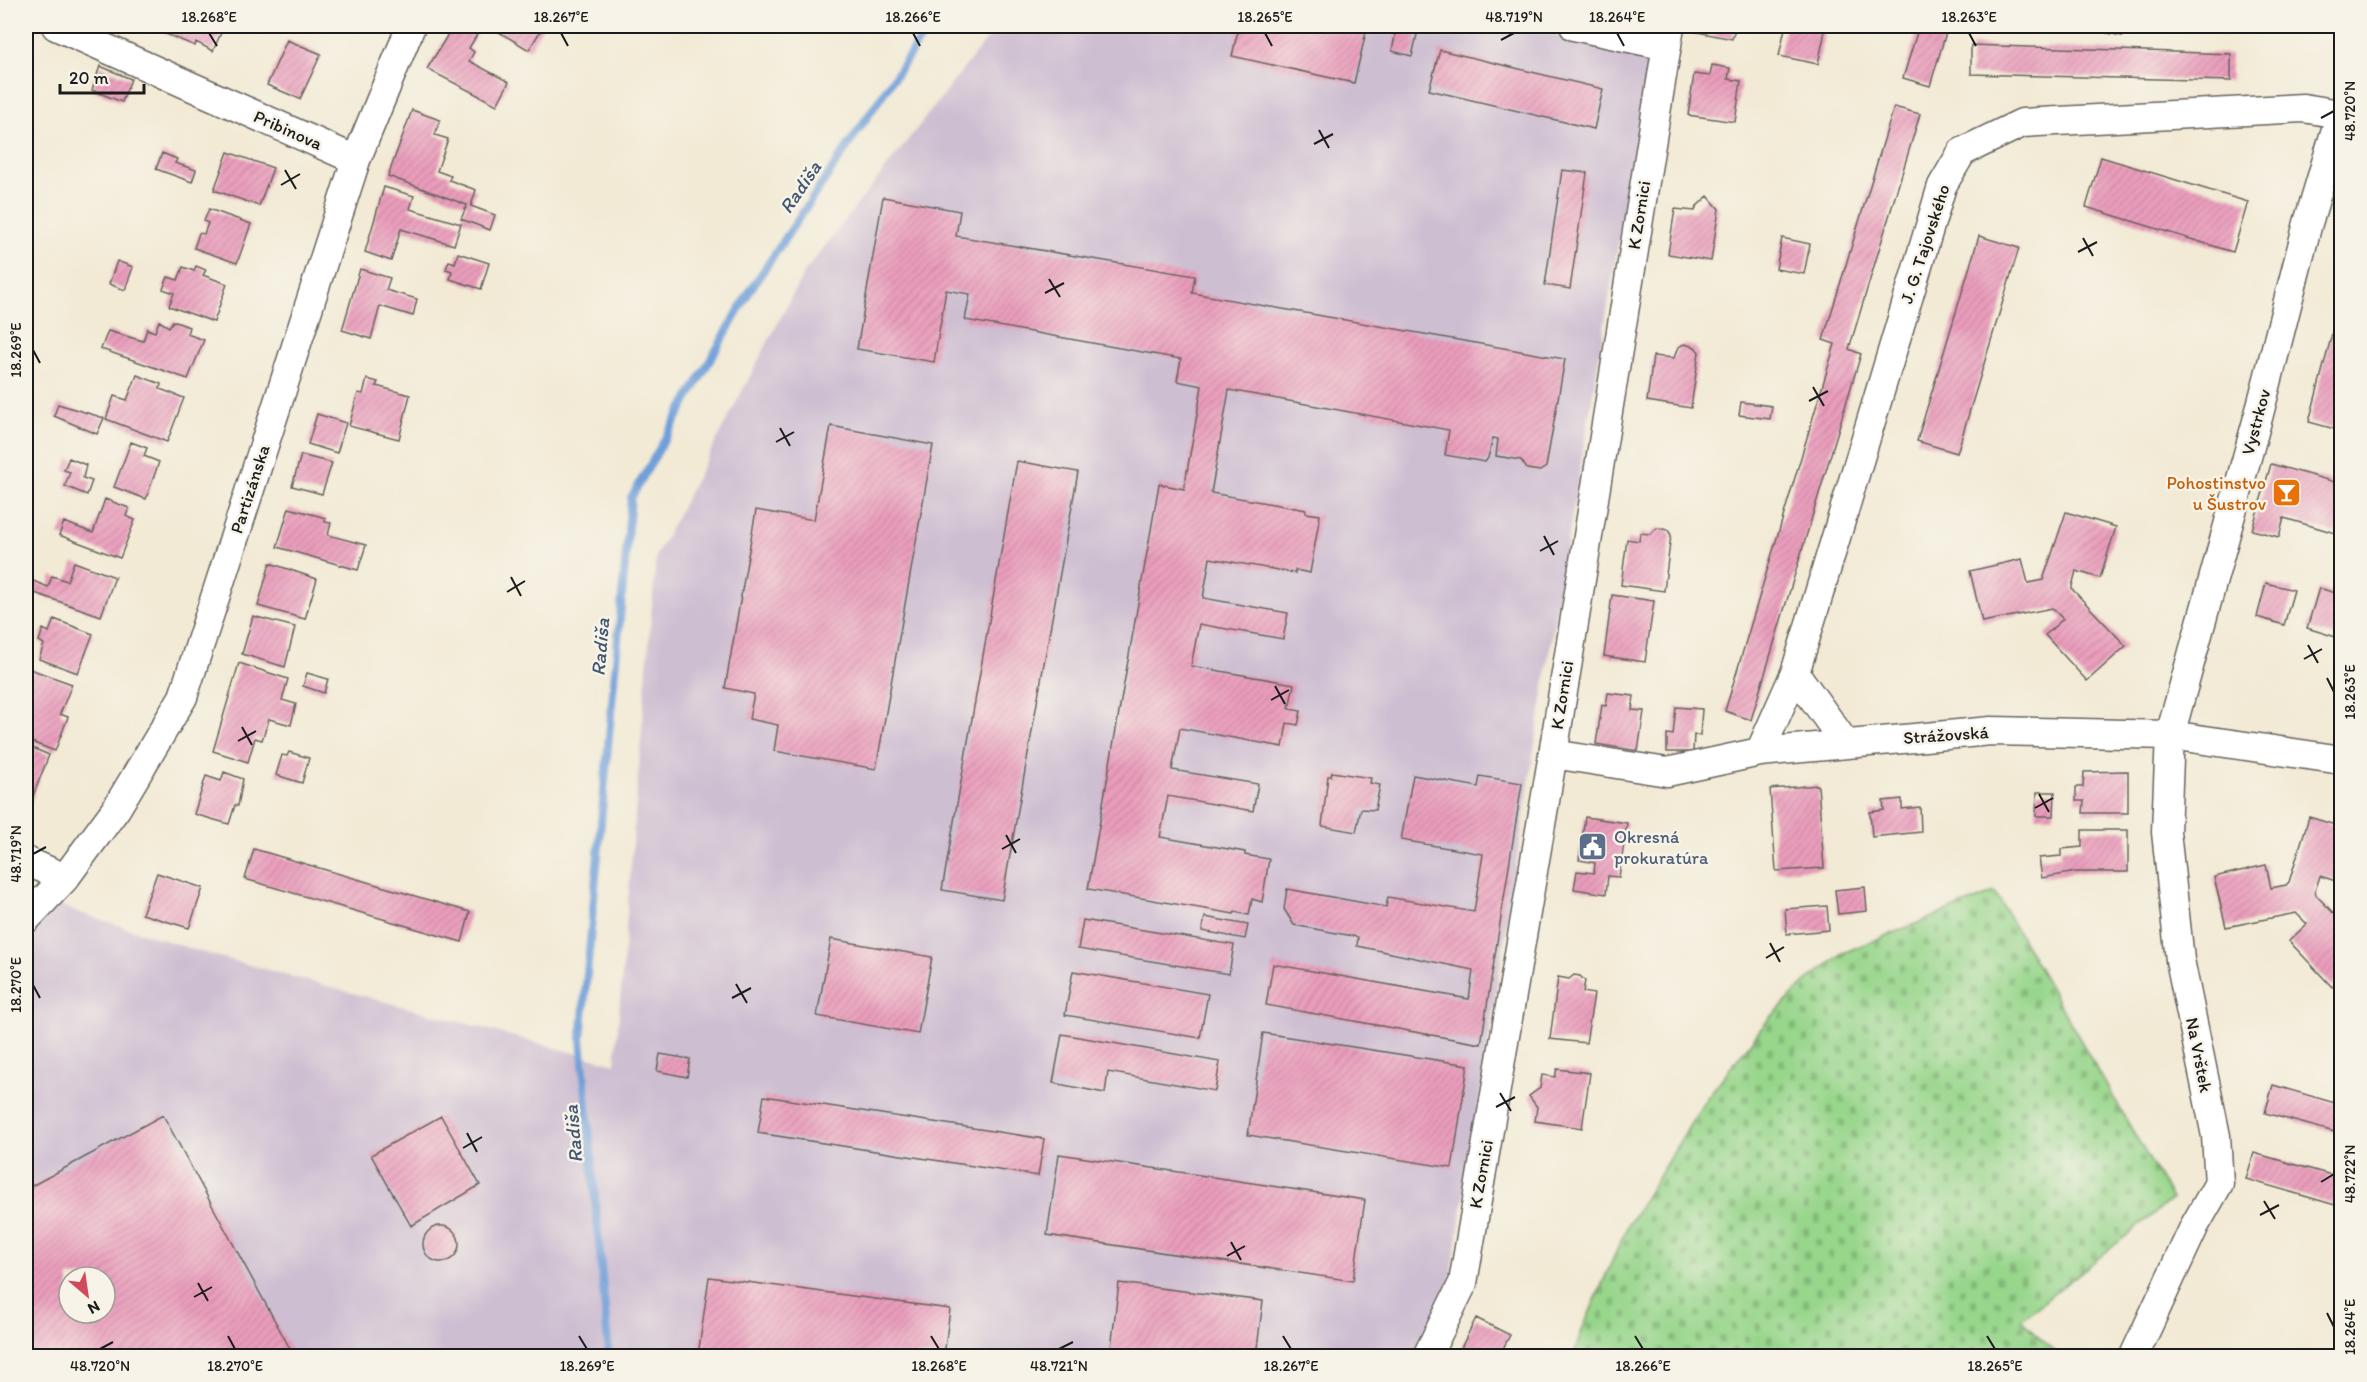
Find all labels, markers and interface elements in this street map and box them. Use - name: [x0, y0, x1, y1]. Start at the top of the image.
- text: 18.268°E: [181, 8, 237, 26]
- text: 18.267°E: [534, 8, 588, 26]
- text: 18.266°E: [885, 8, 941, 26]
- text: 18.265°E: [1237, 8, 1293, 26]
- text: 48.719°N: [1485, 8, 1543, 26]
- text: 18.264°E: [1589, 8, 1645, 26]
- text: 18.263°E: [1941, 8, 1997, 26]
- scale bar: [60, 57, 144, 95]
- text: 20 m: [69, 67, 109, 89]
- text: 48.720°N: [2341, 81, 2359, 141]
- street label: Pribinova: [250, 105, 326, 155]
- water label: Radiša: [774, 156, 826, 218]
- street label: K Zornici: [1623, 179, 1655, 251]
- street label: J. G. Tajovského: [1895, 182, 1955, 306]
- text: 18.269°E: [7, 322, 25, 378]
- street label: Vystrkov: [2237, 386, 2276, 457]
- street label: Partizánska: [225, 441, 275, 536]
- place label: Pohostinstvo u Šustrov: [2167, 472, 2267, 515]
- bar icon: Pohostinstvo u Šustrov: [2271, 477, 2303, 509]
- water label: Radiša: [586, 616, 615, 677]
- street label: K Zornici: [1546, 659, 1578, 731]
- text: 18.263°E: [2341, 664, 2359, 720]
- street label: Strážovská: [1903, 721, 1990, 749]
- text: 48.719°N: [7, 825, 25, 883]
- place label: Okresná prokuratúra: [1614, 826, 1709, 869]
- public building icon: Okresná prokuratúra: [1577, 831, 1609, 863]
- text: 18.270°E: [7, 957, 25, 1013]
- street label: Na Vrštek: [2181, 1016, 2217, 1095]
- water label: Radiša: [558, 1103, 587, 1164]
- street label: K Zornici: [1464, 1138, 1498, 1210]
- text: 48.722°N: [2341, 1145, 2359, 1203]
- north arrow: [57, 1265, 117, 1325]
- text: N: [85, 1297, 103, 1319]
- text: 18.264°E: [2341, 1299, 2359, 1355]
- text: 48.720°N: [70, 1357, 130, 1375]
- text: 18.270°E: [207, 1357, 263, 1375]
- text: 18.269°E: [559, 1357, 615, 1375]
- text: 18.268°E: [911, 1357, 967, 1375]
- text: 48.721°N: [1030, 1357, 1088, 1375]
- text: 18.267°E: [1264, 1357, 1318, 1375]
- text: 18.266°E: [1615, 1357, 1671, 1375]
- text: 18.265°E: [1967, 1357, 2023, 1375]

